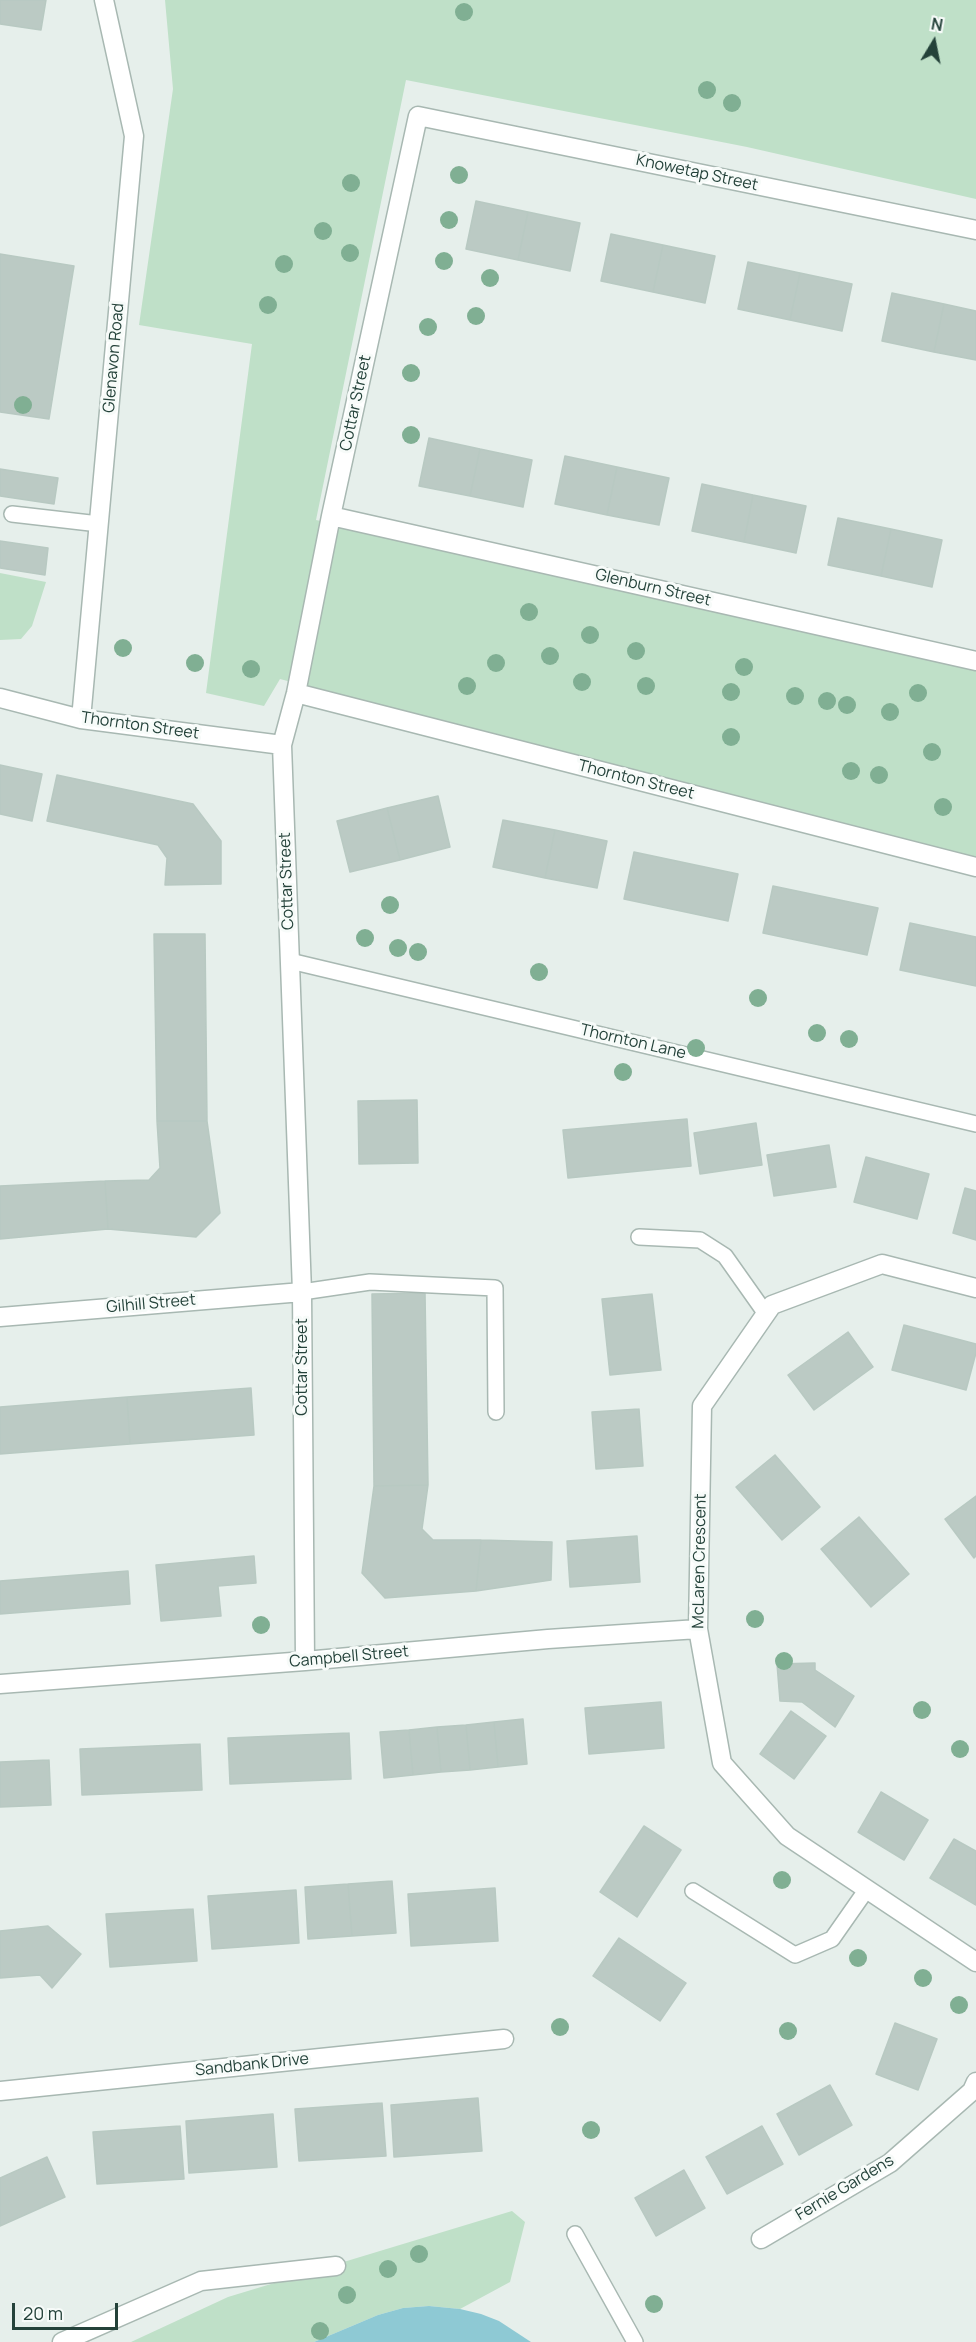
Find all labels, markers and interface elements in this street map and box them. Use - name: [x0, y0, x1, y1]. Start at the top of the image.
- north arrow: [904, 12, 964, 72]
- text: N: [930, 12, 945, 36]
- street label: Knowetap Street: [634, 151, 760, 195]
- street label: Glenavon Road: [100, 302, 128, 414]
- street label: Cottar Street: [336, 353, 376, 453]
- street label: Glenburn Street: [593, 565, 713, 611]
- street label: Thornton Street: [80, 708, 200, 744]
- street label: Thornton Street: [576, 756, 696, 804]
- street label: Cottar Street: [276, 832, 298, 930]
- street label: Thornton Lane: [578, 1021, 688, 1063]
- street label: Gilhill Street: [106, 1291, 196, 1317]
- street label: Cottar Street: [293, 1318, 313, 1416]
- street label: McLaren Crescent: [689, 1493, 711, 1629]
- street label: Campbell Street: [288, 1642, 410, 1672]
- street label: Sandbank Drive: [194, 2049, 310, 2081]
- street label: Fernie Gardens: [792, 2151, 898, 2225]
- scale bar: [15, 2291, 122, 2329]
- text: 20 m: [23, 2301, 63, 2325]

